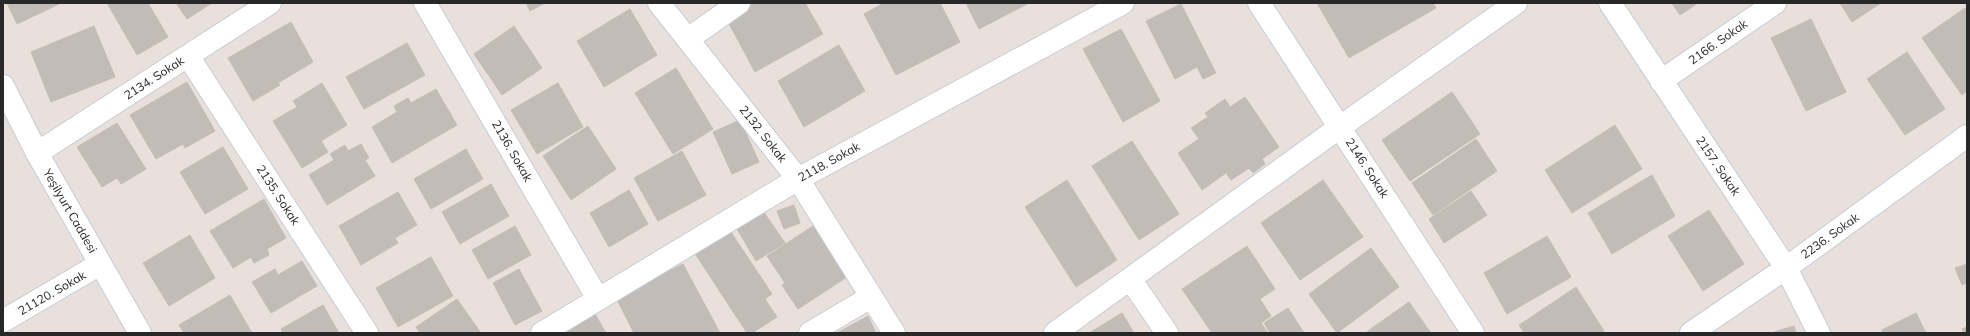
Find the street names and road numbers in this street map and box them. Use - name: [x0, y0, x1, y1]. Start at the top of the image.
- street label: 2166. Sokak: [1685, 15, 1751, 67]
- street label: 2134. Sokak: [121, 52, 187, 103]
- street label: 2132. Sokak: [736, 102, 791, 166]
- street label: 2136. Sokak: [489, 117, 536, 185]
- street label: 2157. Sokak: [1693, 133, 1744, 199]
- street label: 2146. Sokak: [1342, 135, 1393, 201]
- street label: 2118. Sokak: [795, 138, 863, 185]
- street label: 2135. Sokak: [253, 162, 304, 228]
- street label: Yeşilyurt Caddesi: [40, 165, 101, 256]
- street label: 2236. Sokak: [1798, 209, 1862, 262]
- street label: 21120. Sokak: [15, 267, 89, 318]

